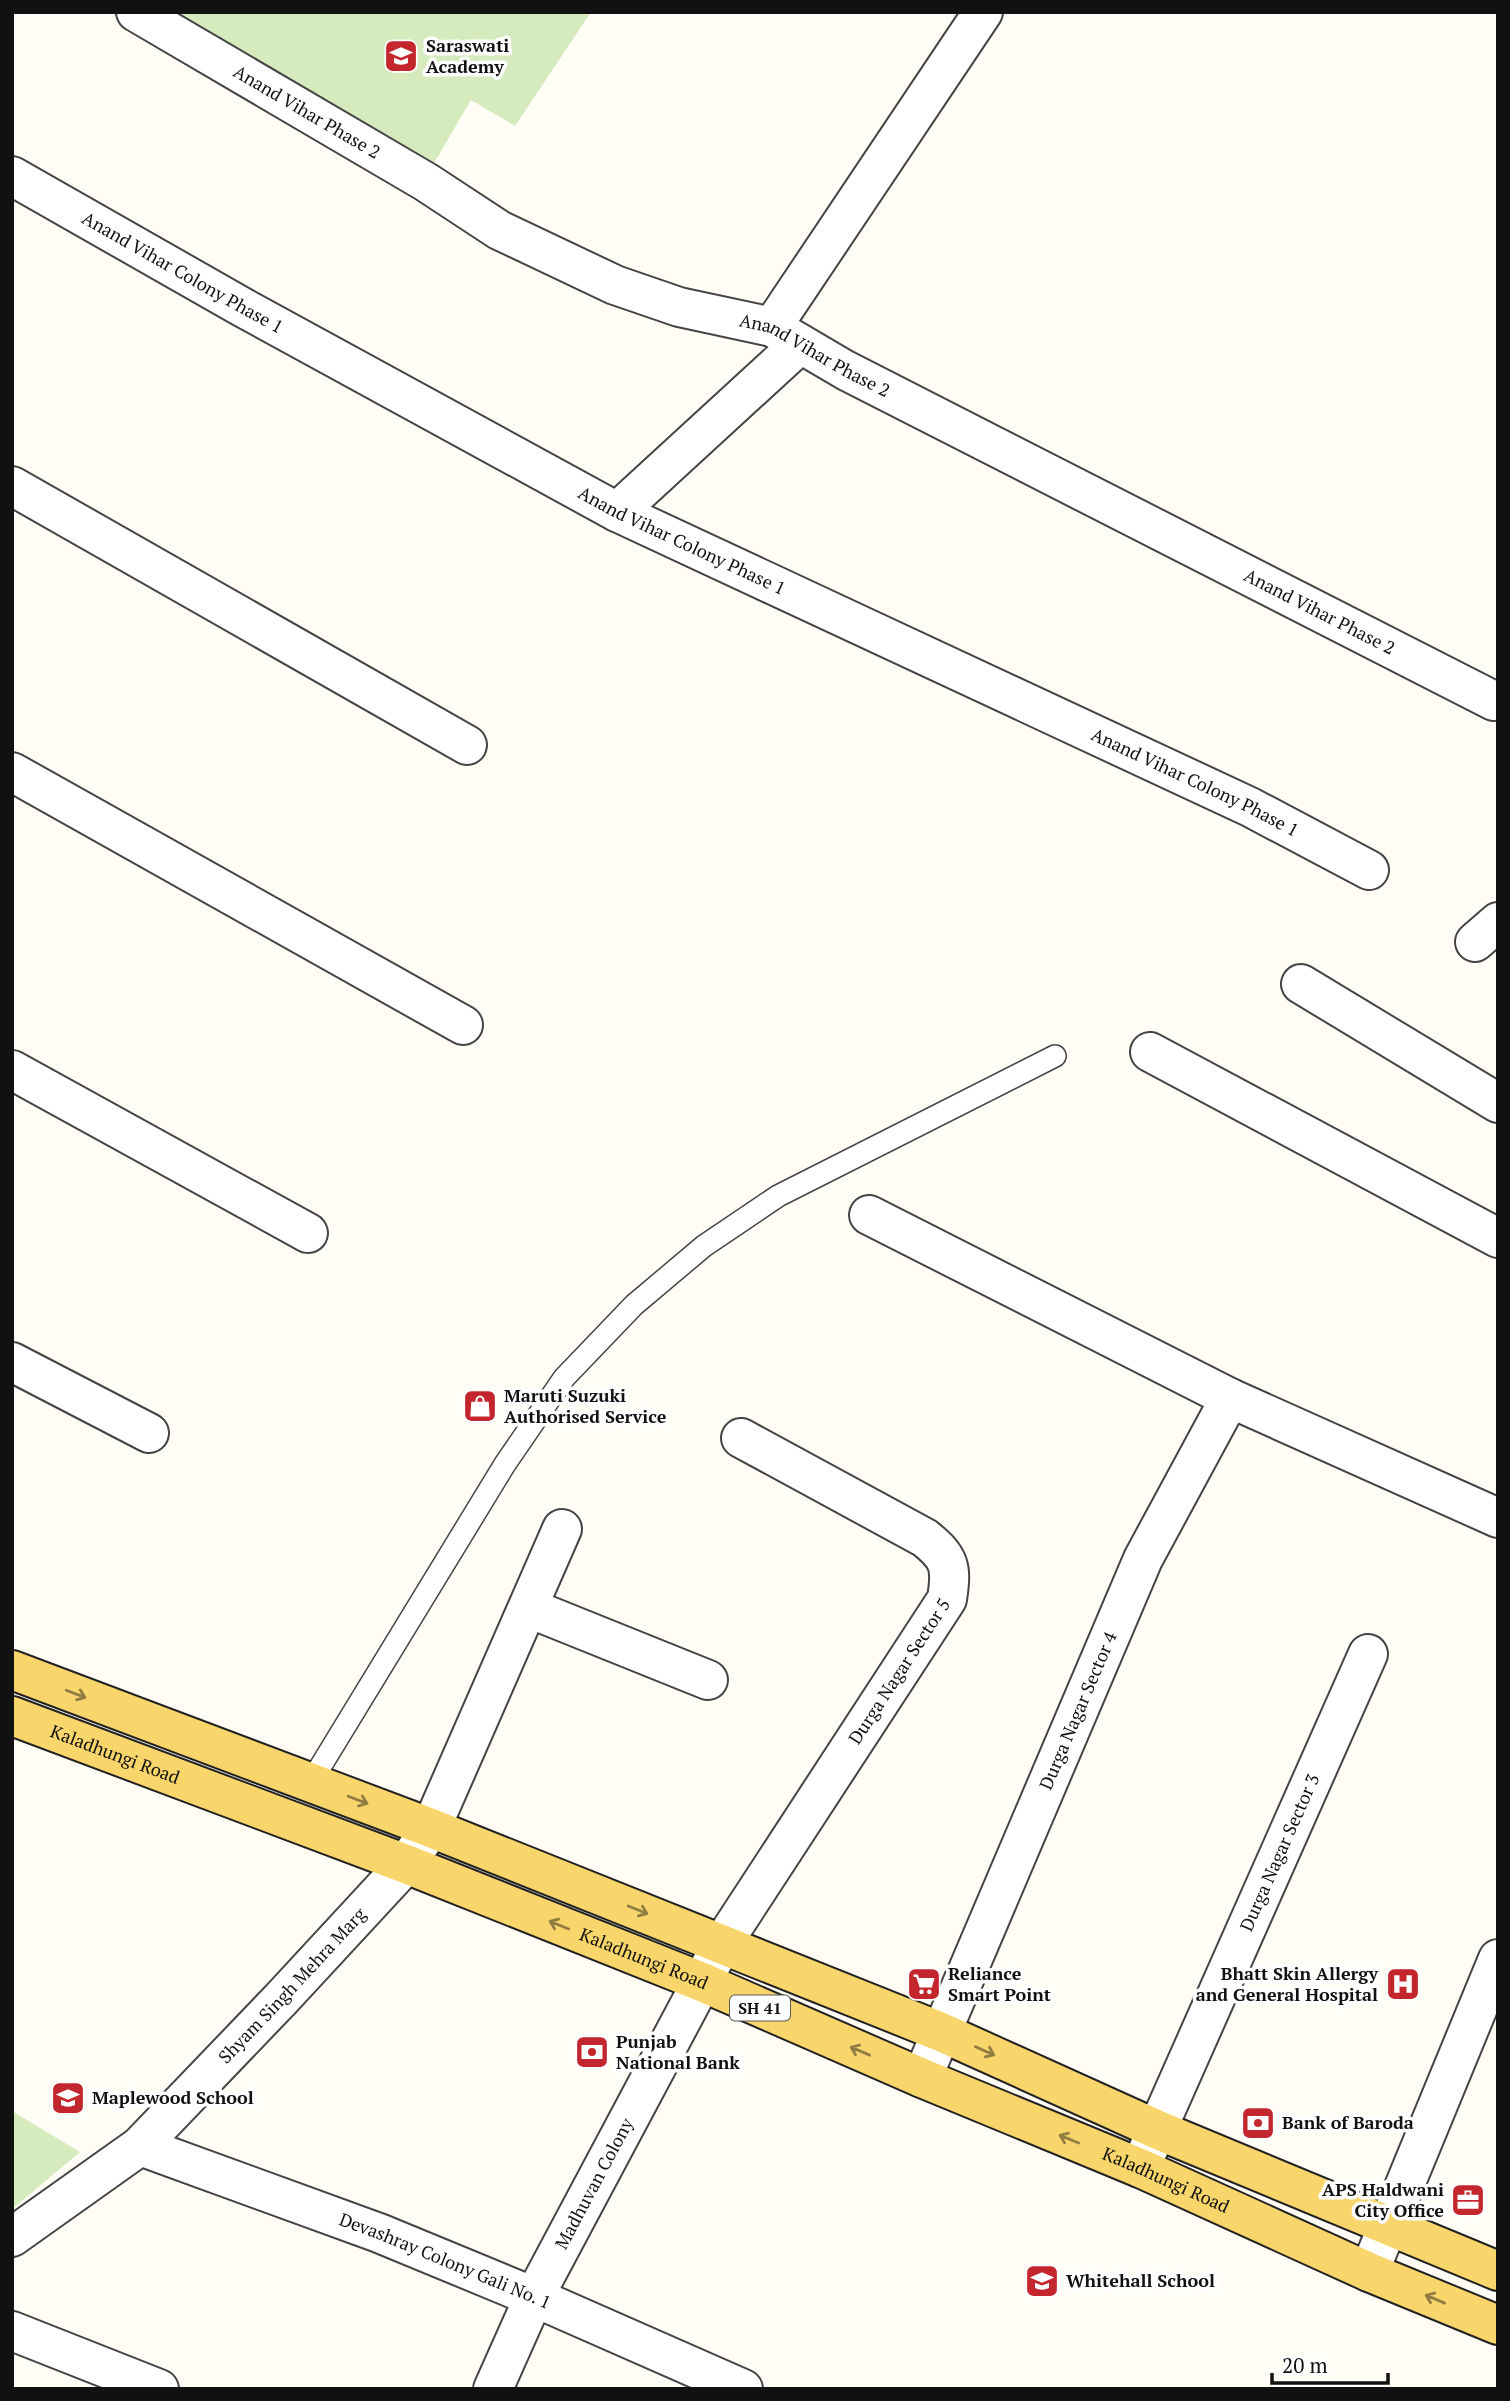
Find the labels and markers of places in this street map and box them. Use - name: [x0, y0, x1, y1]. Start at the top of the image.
- place label: Saraswati Academy: [426, 33, 509, 78]
- school or university icon: Saraswati Academy: [382, 37, 420, 75]
- place label: Maruti Suzuki Authorised Service: [504, 1383, 667, 1428]
- shop icon: Maruti Suzuki Authorised Service: [461, 1387, 499, 1425]
- place label: Reliance Smart Point: [948, 1961, 1051, 2006]
- place label: Bhatt Skin Allergy and General Hospital: [1196, 1961, 1378, 2006]
- supermarket icon: Reliance Smart Point: [905, 1965, 943, 2003]
- hospital icon: Bhatt Skin Allergy and General Hospital: [1384, 1965, 1422, 2003]
- place label: Punjab National Bank: [616, 2029, 740, 2074]
- bank icon: Punjab National Bank: [573, 2033, 611, 2071]
- school or university icon: Maplewood School: [49, 2079, 87, 2117]
- place label: Maplewood School: [92, 2085, 254, 2109]
- bank icon: Bank of Baroda: [1239, 2104, 1277, 2142]
- place label: Bank of Baroda: [1282, 2110, 1414, 2134]
- place label: APS Haldwani City Office: [1322, 2177, 1444, 2222]
- office icon: APS Haldwani City Office: [1449, 2181, 1487, 2219]
- school or university icon: Whitehall School: [1023, 2262, 1061, 2300]
- place label: Whitehall School: [1066, 2268, 1215, 2292]

